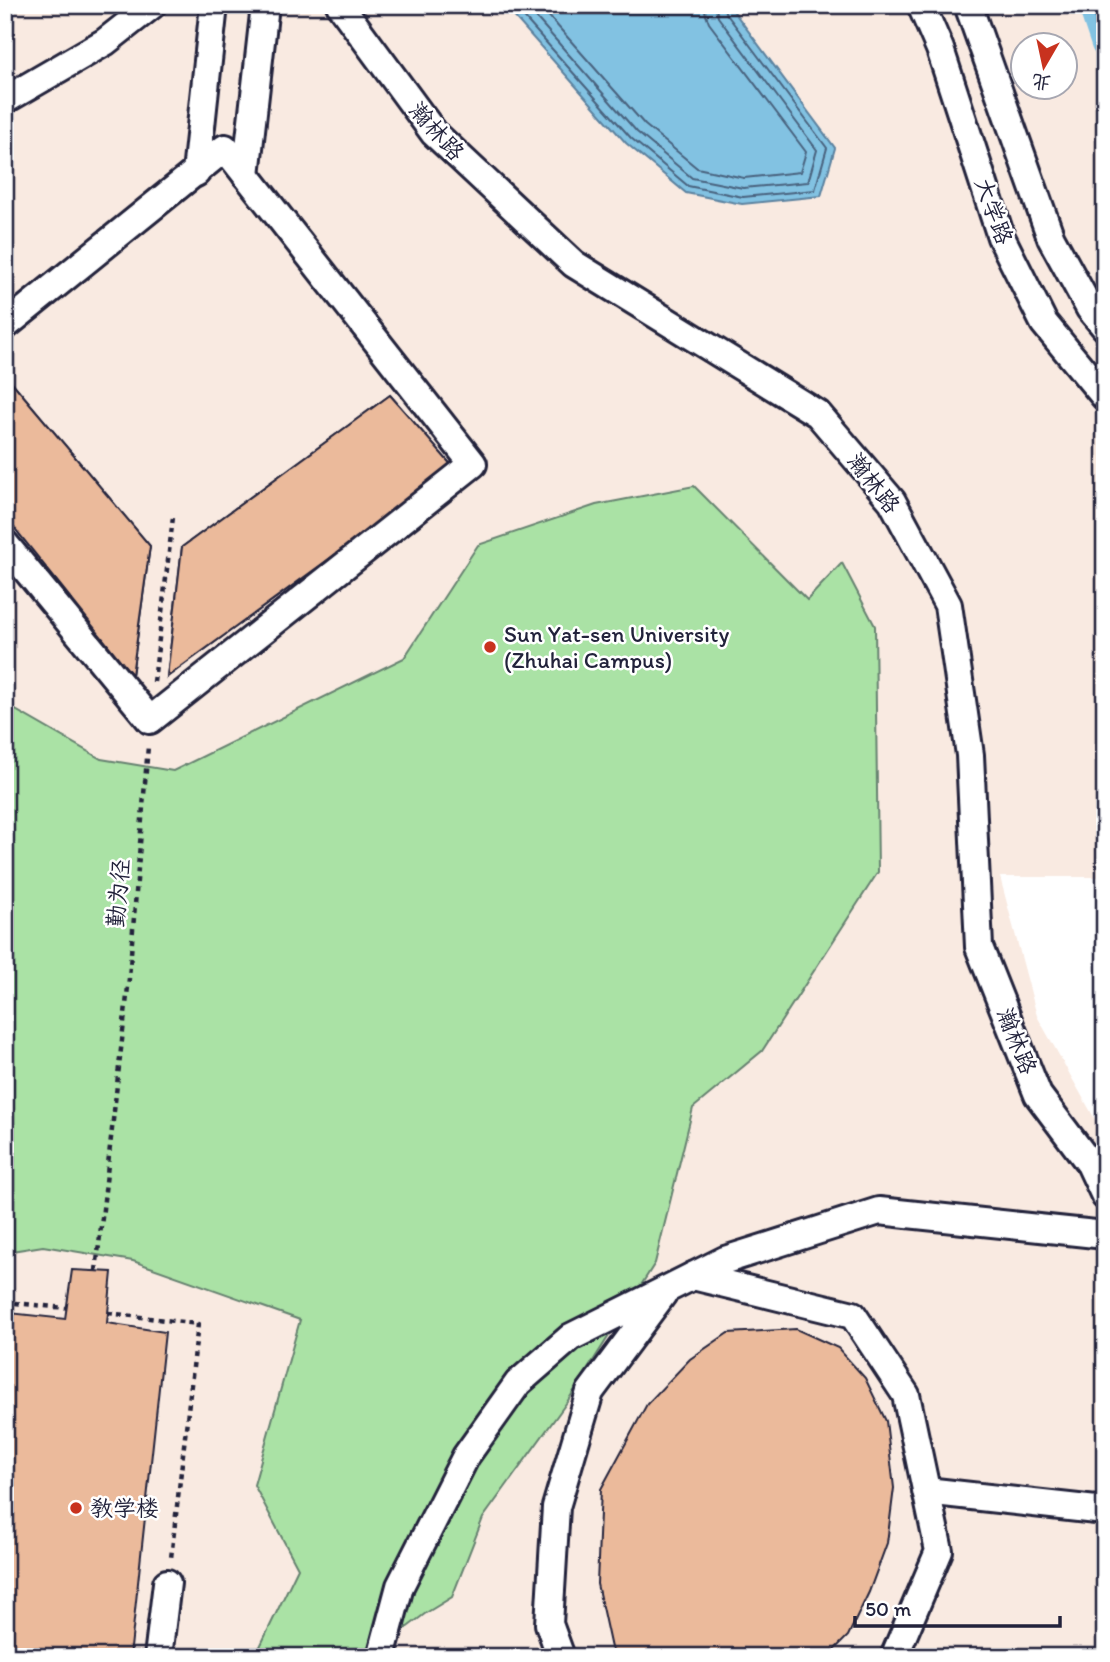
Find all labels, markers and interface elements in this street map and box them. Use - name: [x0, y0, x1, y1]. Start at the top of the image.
- north arrow: [1009, 32, 1078, 102]
- text: 北: [1030, 69, 1053, 95]
- street label: 瀚林路: [404, 96, 470, 166]
- street label: 大学路: [969, 174, 1019, 248]
- street label: 瀚林路: [842, 447, 906, 519]
- place label: Sun Yat-sen University (Zhuhai Campus): [504, 620, 729, 674]
- marker: Sun Yat-sen University (Zhuhai Campus): [482, 639, 498, 655]
- street label: 勤为径: [101, 857, 135, 929]
- street label: 瀚林路: [991, 1004, 1043, 1078]
- place label: 教学楼: [90, 1494, 159, 1522]
- marker: 教学楼: [68, 1500, 84, 1516]
- scale bar: [855, 1585, 1059, 1629]
- text: 50 m: [865, 1596, 912, 1621]

